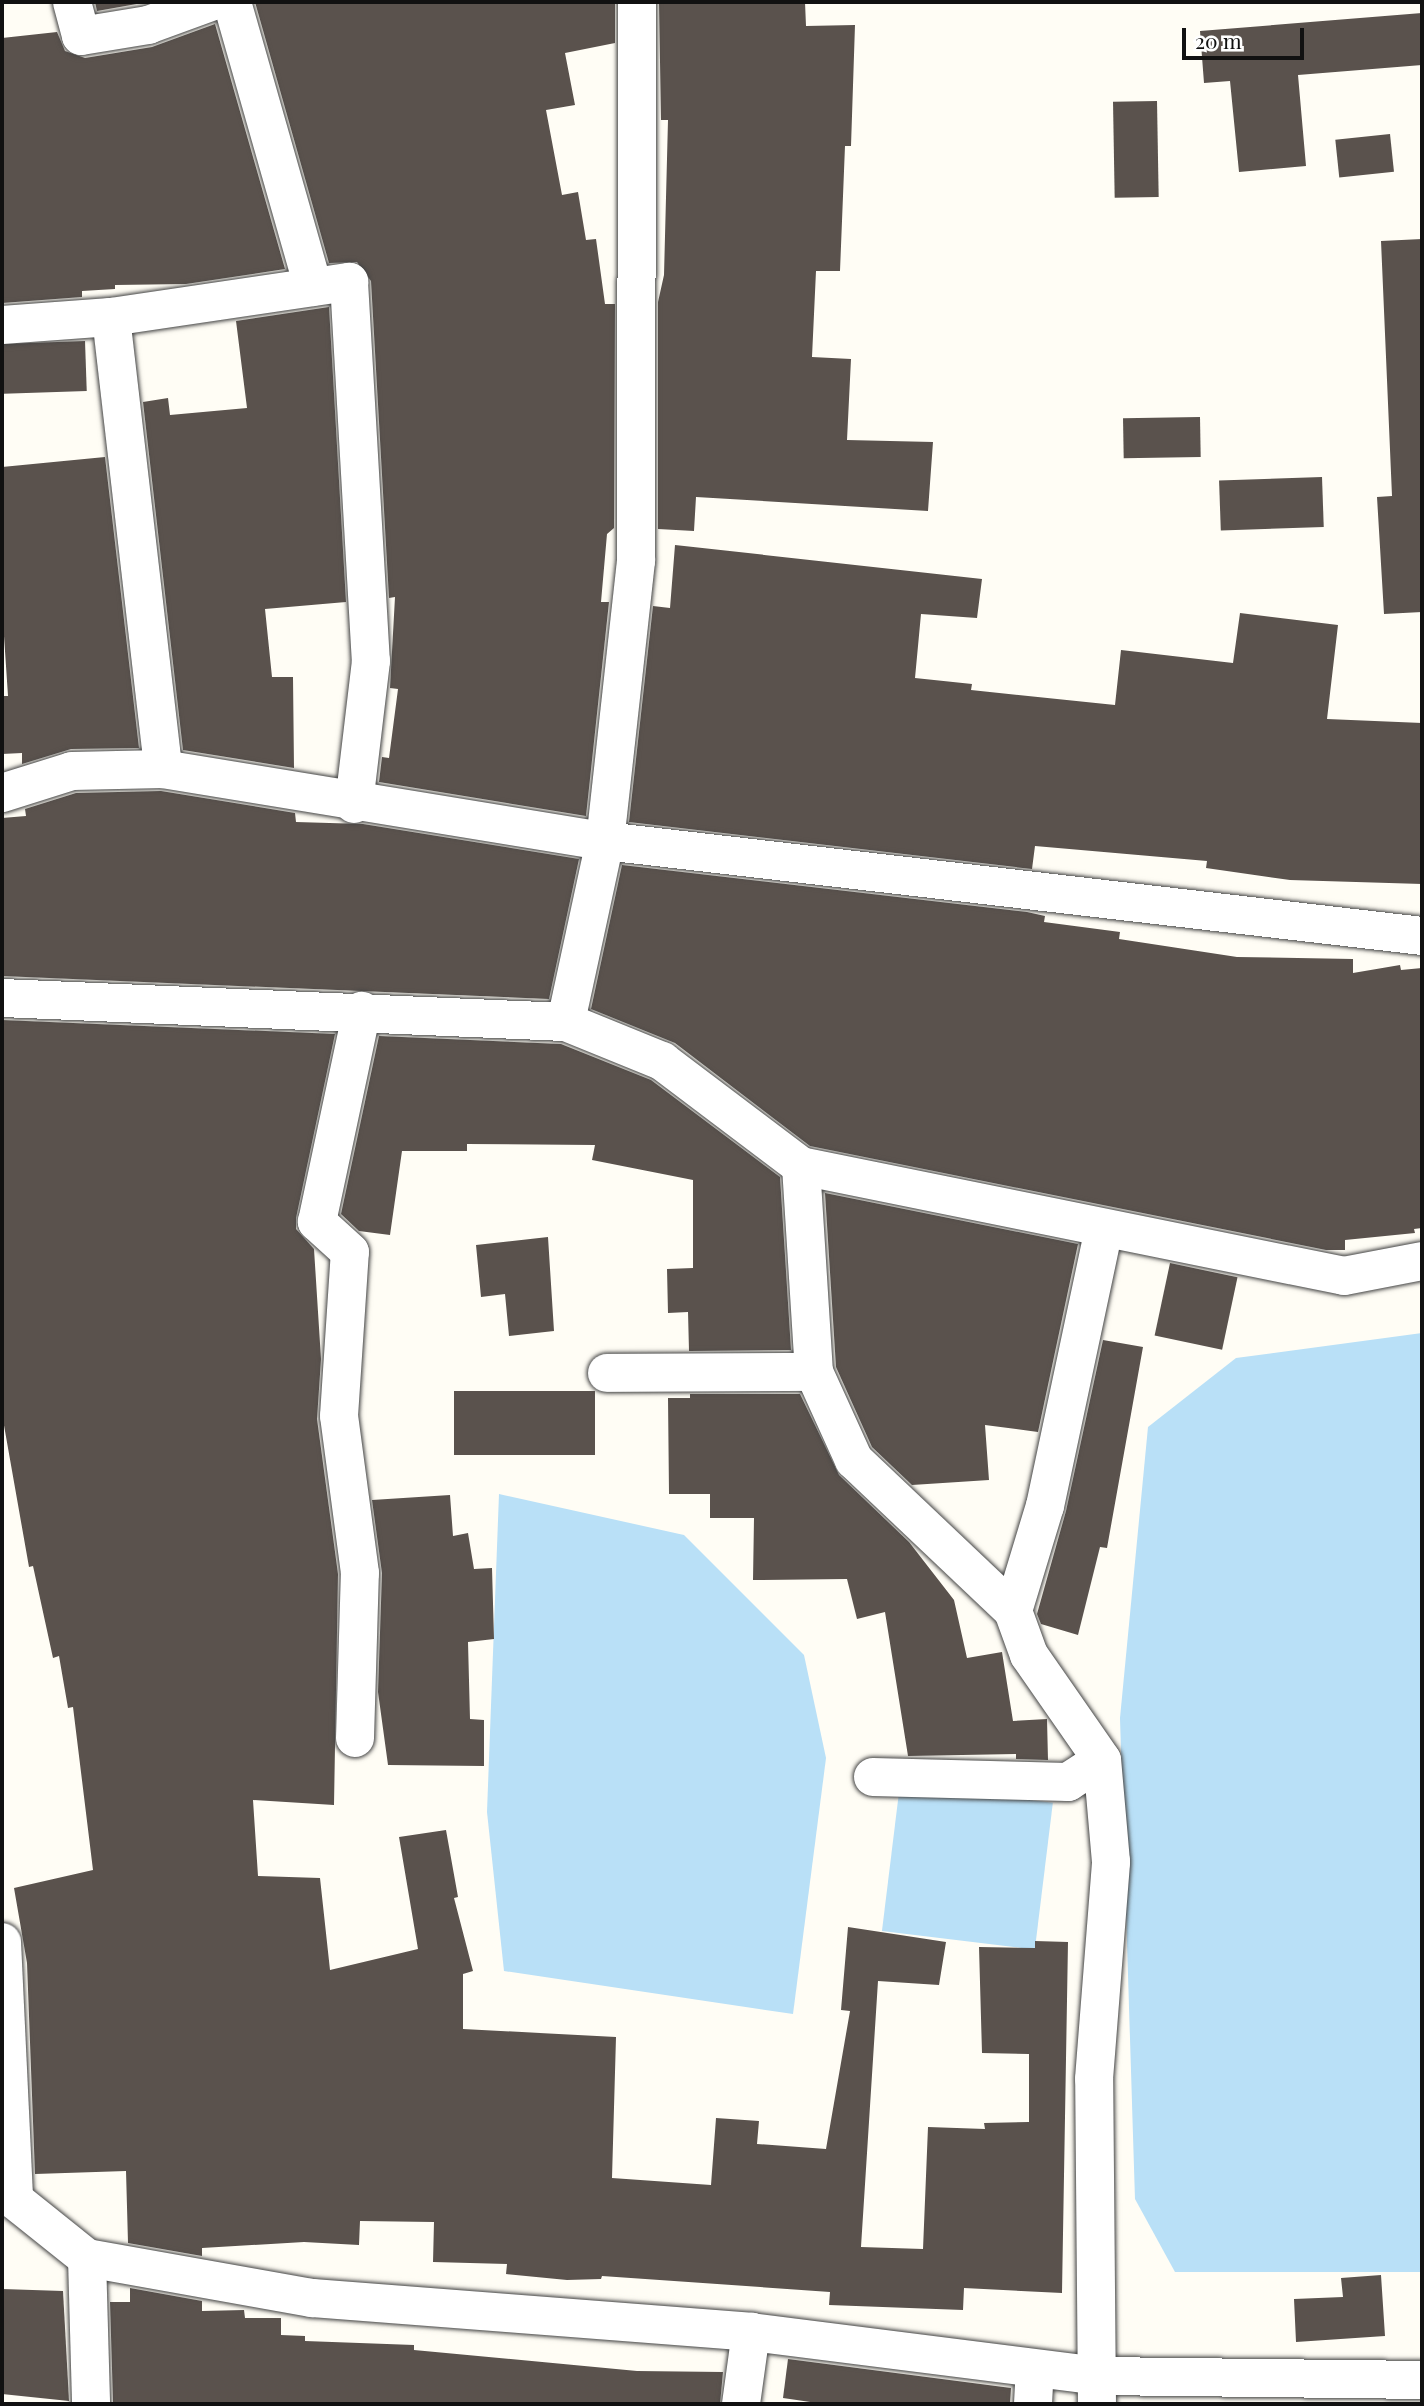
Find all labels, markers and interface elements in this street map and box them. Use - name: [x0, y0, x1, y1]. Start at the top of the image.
- scale bar: [1186, 14, 1308, 58]
- text: 20 m: [1195, 26, 1242, 54]

